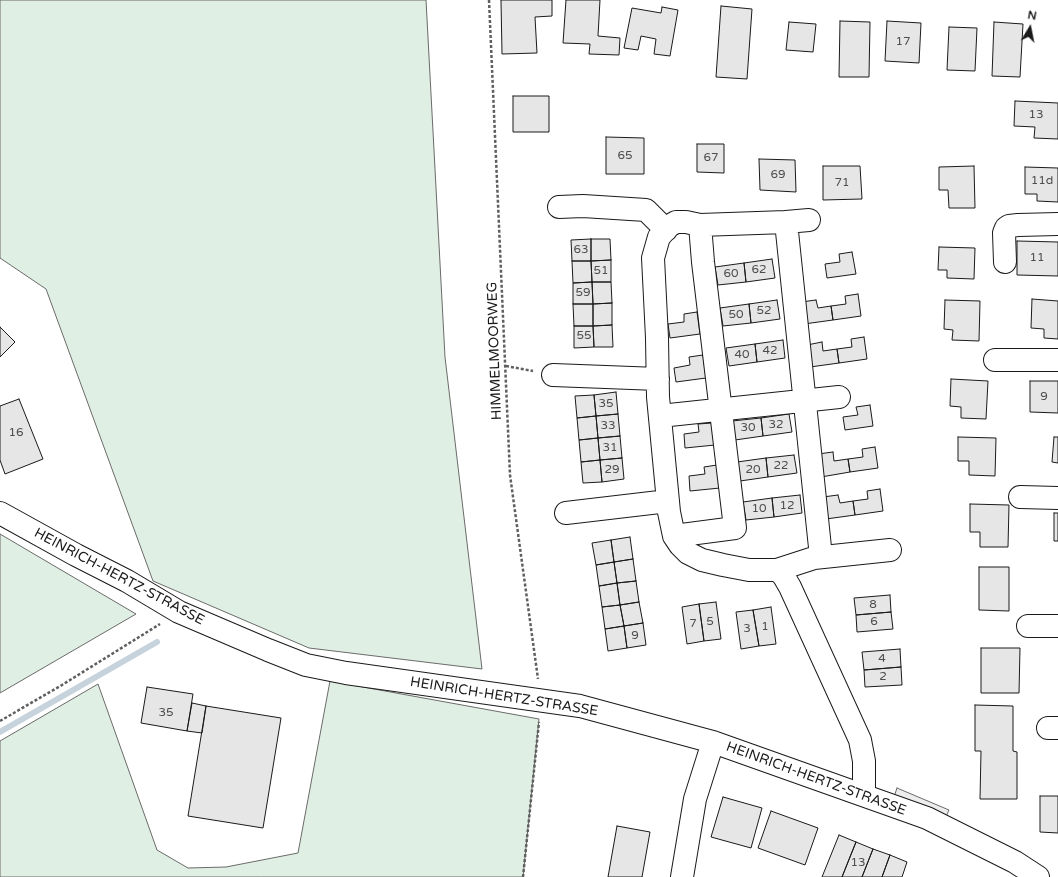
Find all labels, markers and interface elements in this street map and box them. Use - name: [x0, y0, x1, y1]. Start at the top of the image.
- north arrow: [1010, 8, 1050, 48]
- text: N: [1027, 9, 1038, 23]
- house number: 17: [895, 35, 911, 49]
- house number: 13: [1028, 108, 1044, 122]
- house number: 65: [617, 149, 633, 163]
- house number: 67: [703, 151, 719, 165]
- house number: 69: [770, 168, 786, 182]
- house number: 11d: [1031, 174, 1053, 188]
- house number: 71: [834, 176, 850, 190]
- house number: 63: [573, 243, 589, 257]
- house number: 11: [1029, 251, 1045, 265]
- house number: 62: [751, 263, 767, 277]
- house number: 51: [593, 264, 609, 278]
- house number: 60: [723, 267, 739, 281]
- street label: HIMMELMOORWEG: [484, 282, 506, 420]
- house number: 59: [575, 286, 591, 300]
- house number: 52: [756, 304, 772, 318]
- house number: 50: [728, 308, 744, 322]
- house number: 55: [576, 329, 592, 343]
- house number: 42: [762, 344, 778, 358]
- house number: 40: [734, 348, 750, 362]
- house number: 9: [1040, 390, 1048, 404]
- house number: 35: [598, 397, 614, 411]
- house number: 32: [768, 418, 784, 432]
- house number: 33: [600, 419, 616, 433]
- house number: 30: [740, 421, 756, 435]
- house number: 16: [8, 426, 24, 440]
- house number: 31: [602, 441, 618, 455]
- house number: 22: [773, 459, 789, 473]
- house number: 29: [604, 463, 620, 477]
- house number: 20: [745, 463, 761, 477]
- house number: 12: [779, 499, 795, 513]
- house number: 10: [751, 502, 767, 516]
- street label: HEINRICH-HERTZ-STRASSE: [31, 525, 207, 629]
- house number: 8: [869, 598, 877, 612]
- house number: 5: [706, 615, 714, 629]
- house number: 6: [870, 615, 878, 629]
- house number: 7: [689, 617, 697, 631]
- house number: 1: [761, 620, 769, 634]
- house number: 3: [743, 622, 751, 636]
- house number: 9: [631, 629, 639, 643]
- house number: 4: [878, 652, 886, 666]
- house number: 2: [879, 670, 887, 684]
- street label: HEINRICH-HERTZ-STRASSE: [409, 674, 599, 720]
- house number: 35: [158, 706, 174, 720]
- street label: HEINRICH-HERTZ-STRASSE: [724, 739, 908, 819]
- house number: 13: [850, 856, 866, 870]

